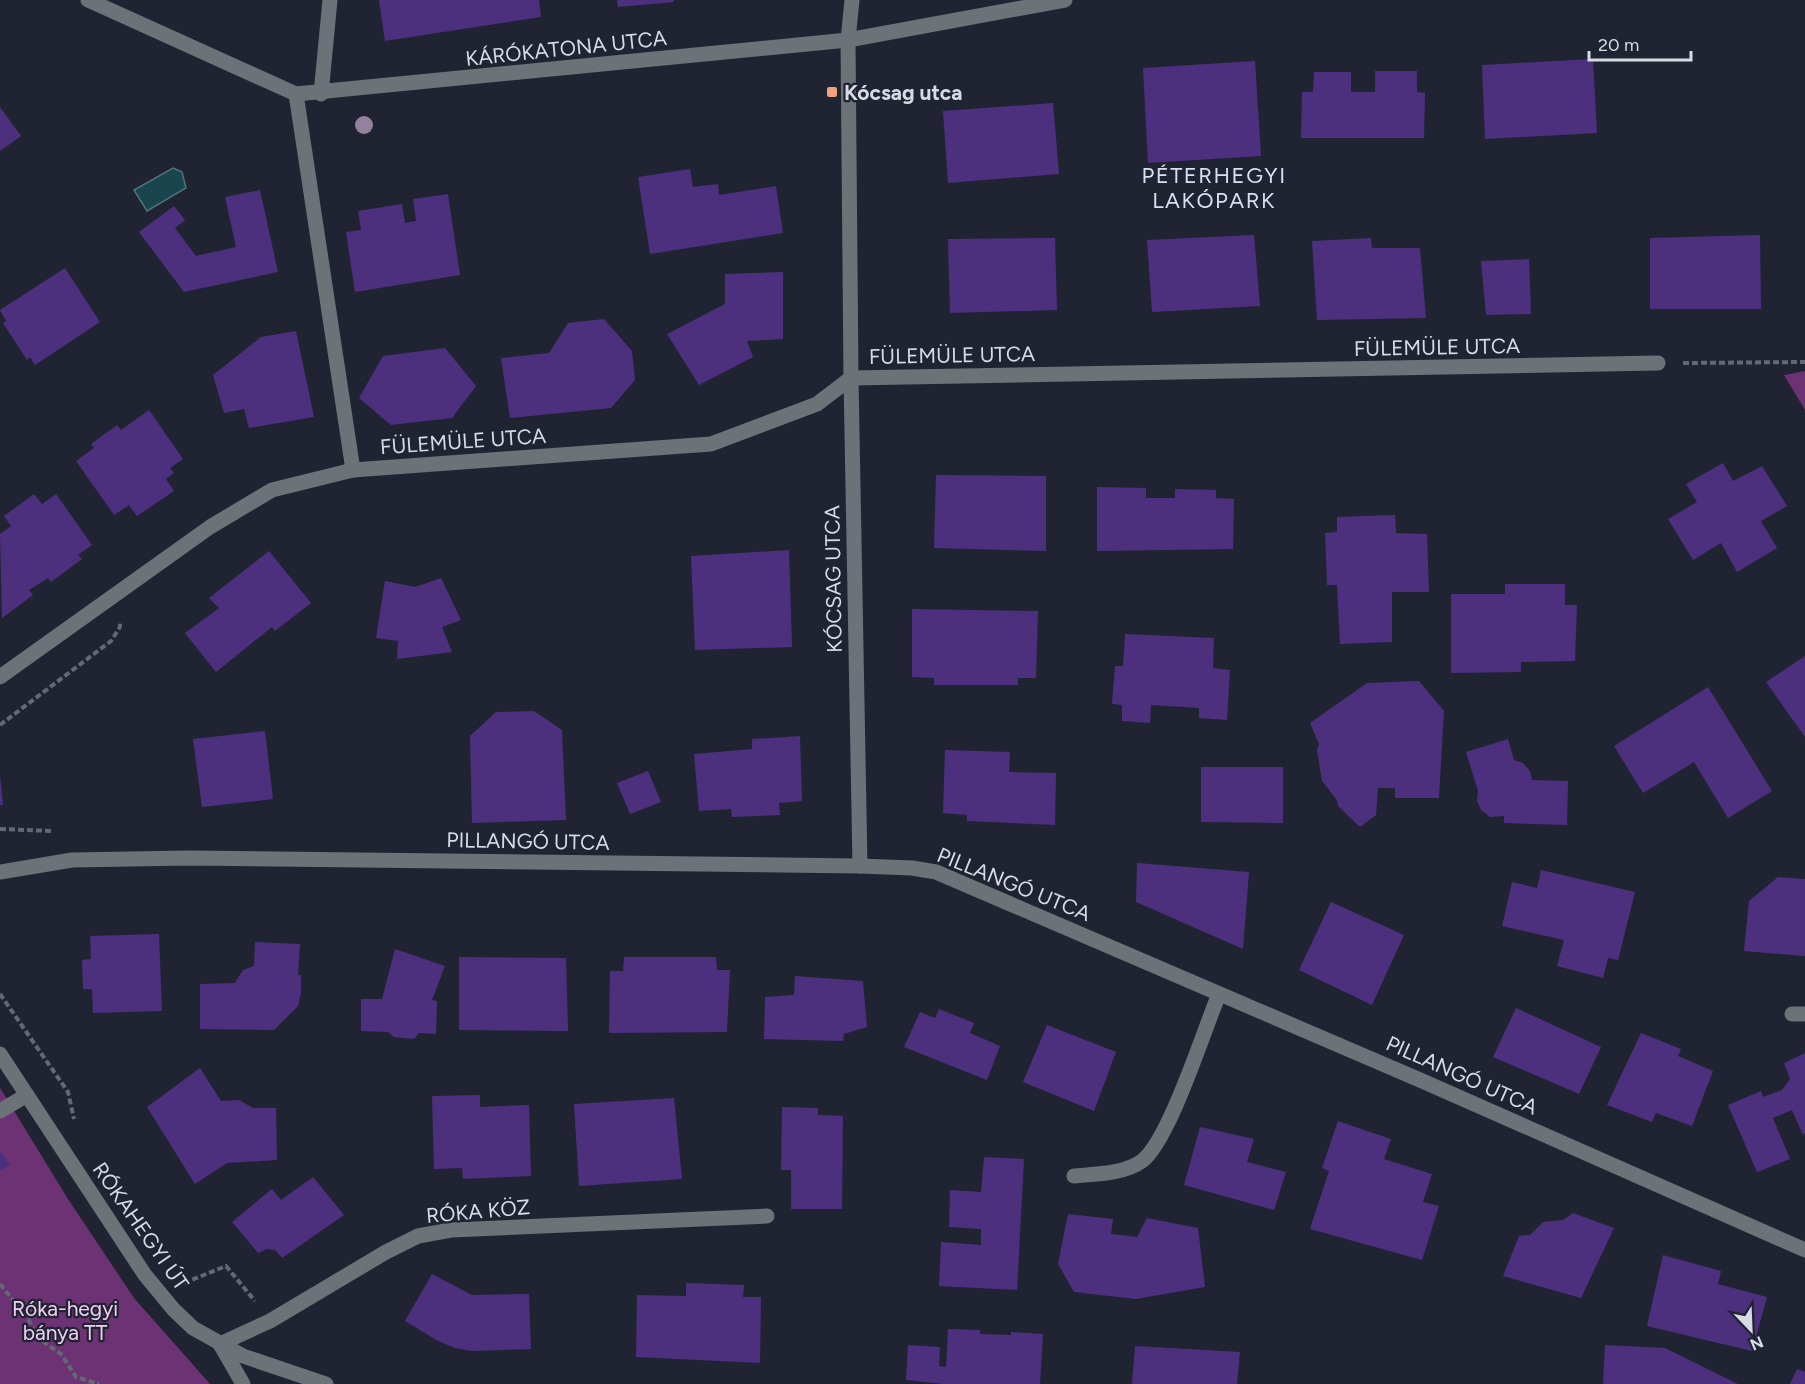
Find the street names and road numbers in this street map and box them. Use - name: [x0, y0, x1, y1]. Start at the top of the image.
- street label: KÁRÓKATONA UTCA: [464, 25, 668, 71]
- street label: FÜLEMÜLE UTCA: [1354, 333, 1520, 361]
- street label: FÜLEMÜLE UTCA: [869, 341, 1035, 369]
- street label: FÜLEMÜLE UTCA: [379, 423, 547, 459]
- street label: KÓCSAG UTCA: [819, 505, 847, 653]
- street label: PILLANGÓ UTCA: [446, 827, 610, 855]
- street label: PILLANGÓ UTCA: [934, 842, 1094, 926]
- street label: PILLANGÓ UTCA: [1382, 1030, 1542, 1120]
- street label: RÓKAHEGYI ÚT: [88, 1157, 195, 1295]
- street label: RÓKA KÖZ: [425, 1194, 531, 1228]

